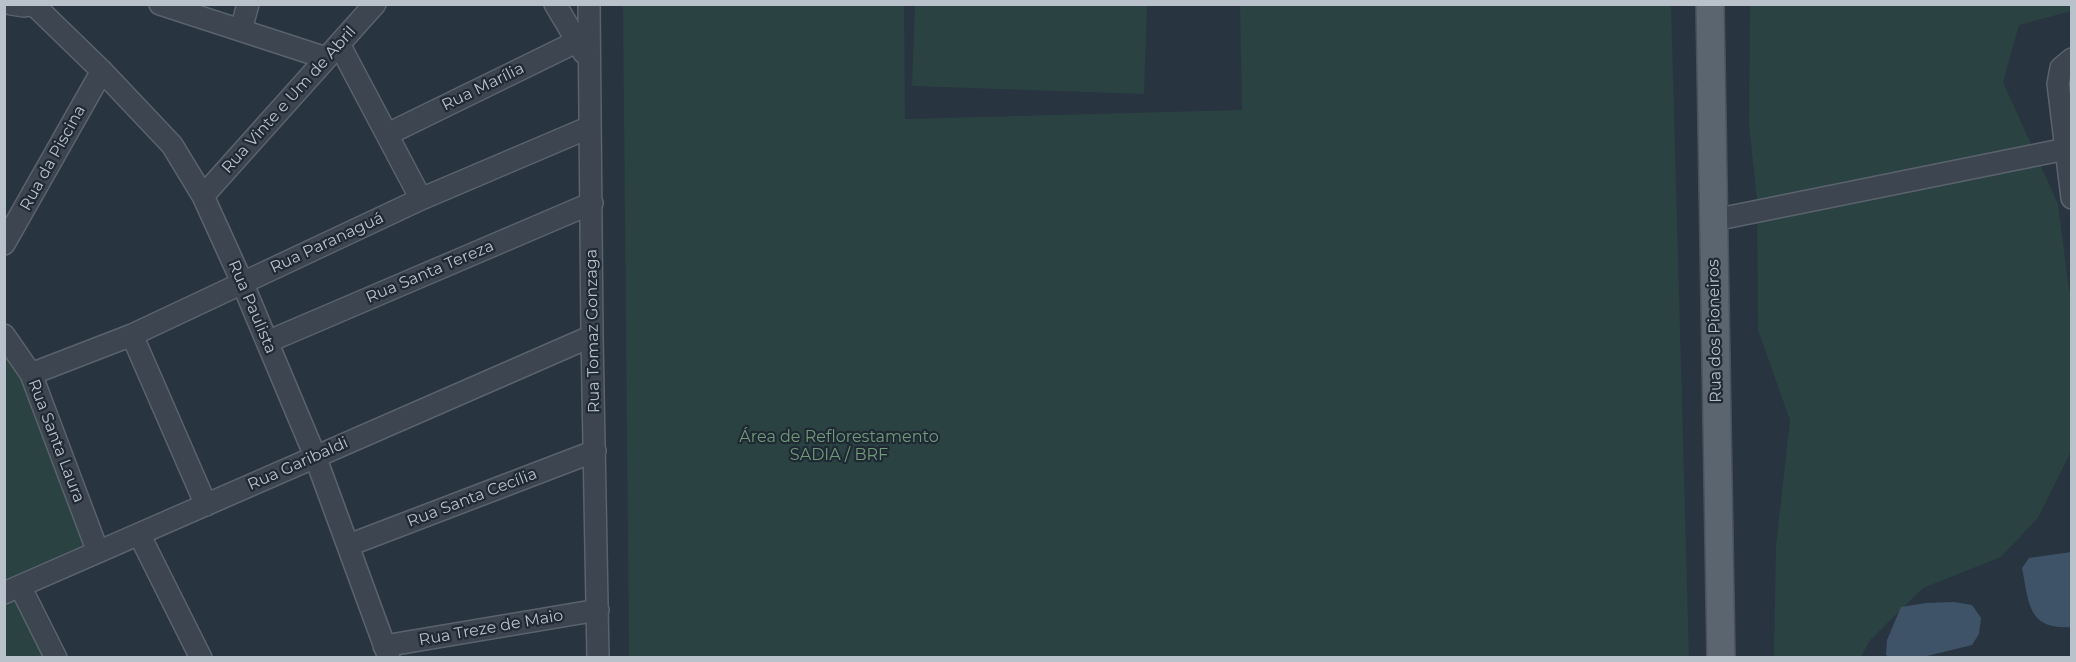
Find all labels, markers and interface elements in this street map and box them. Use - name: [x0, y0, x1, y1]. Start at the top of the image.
- street label: Rua Vinte e Um de Abril: [218, 22, 360, 178]
- street label: Rua Marília: [439, 59, 527, 115]
- street label: Rua da Piscina: [16, 102, 90, 214]
- street label: Rua Paranaguá: [267, 208, 387, 278]
- street label: Rua Santa Tereza: [363, 236, 497, 308]
- street label: Rua Tomaz Gonzaga: [582, 249, 604, 413]
- street label: Rua Paulista: [224, 257, 280, 357]
- street label: Rua dos Pioneiros: [1704, 259, 1726, 403]
- street label: Rua Santa Laura: [24, 377, 88, 505]
- park label: Área de Reflorestamento SADIA / BRF: [739, 427, 939, 465]
- street label: Rua Garibaldi: [245, 433, 351, 495]
- street label: Rua Santa Cecília: [404, 464, 540, 532]
- street label: Rua Treze de Maio: [417, 606, 565, 650]

